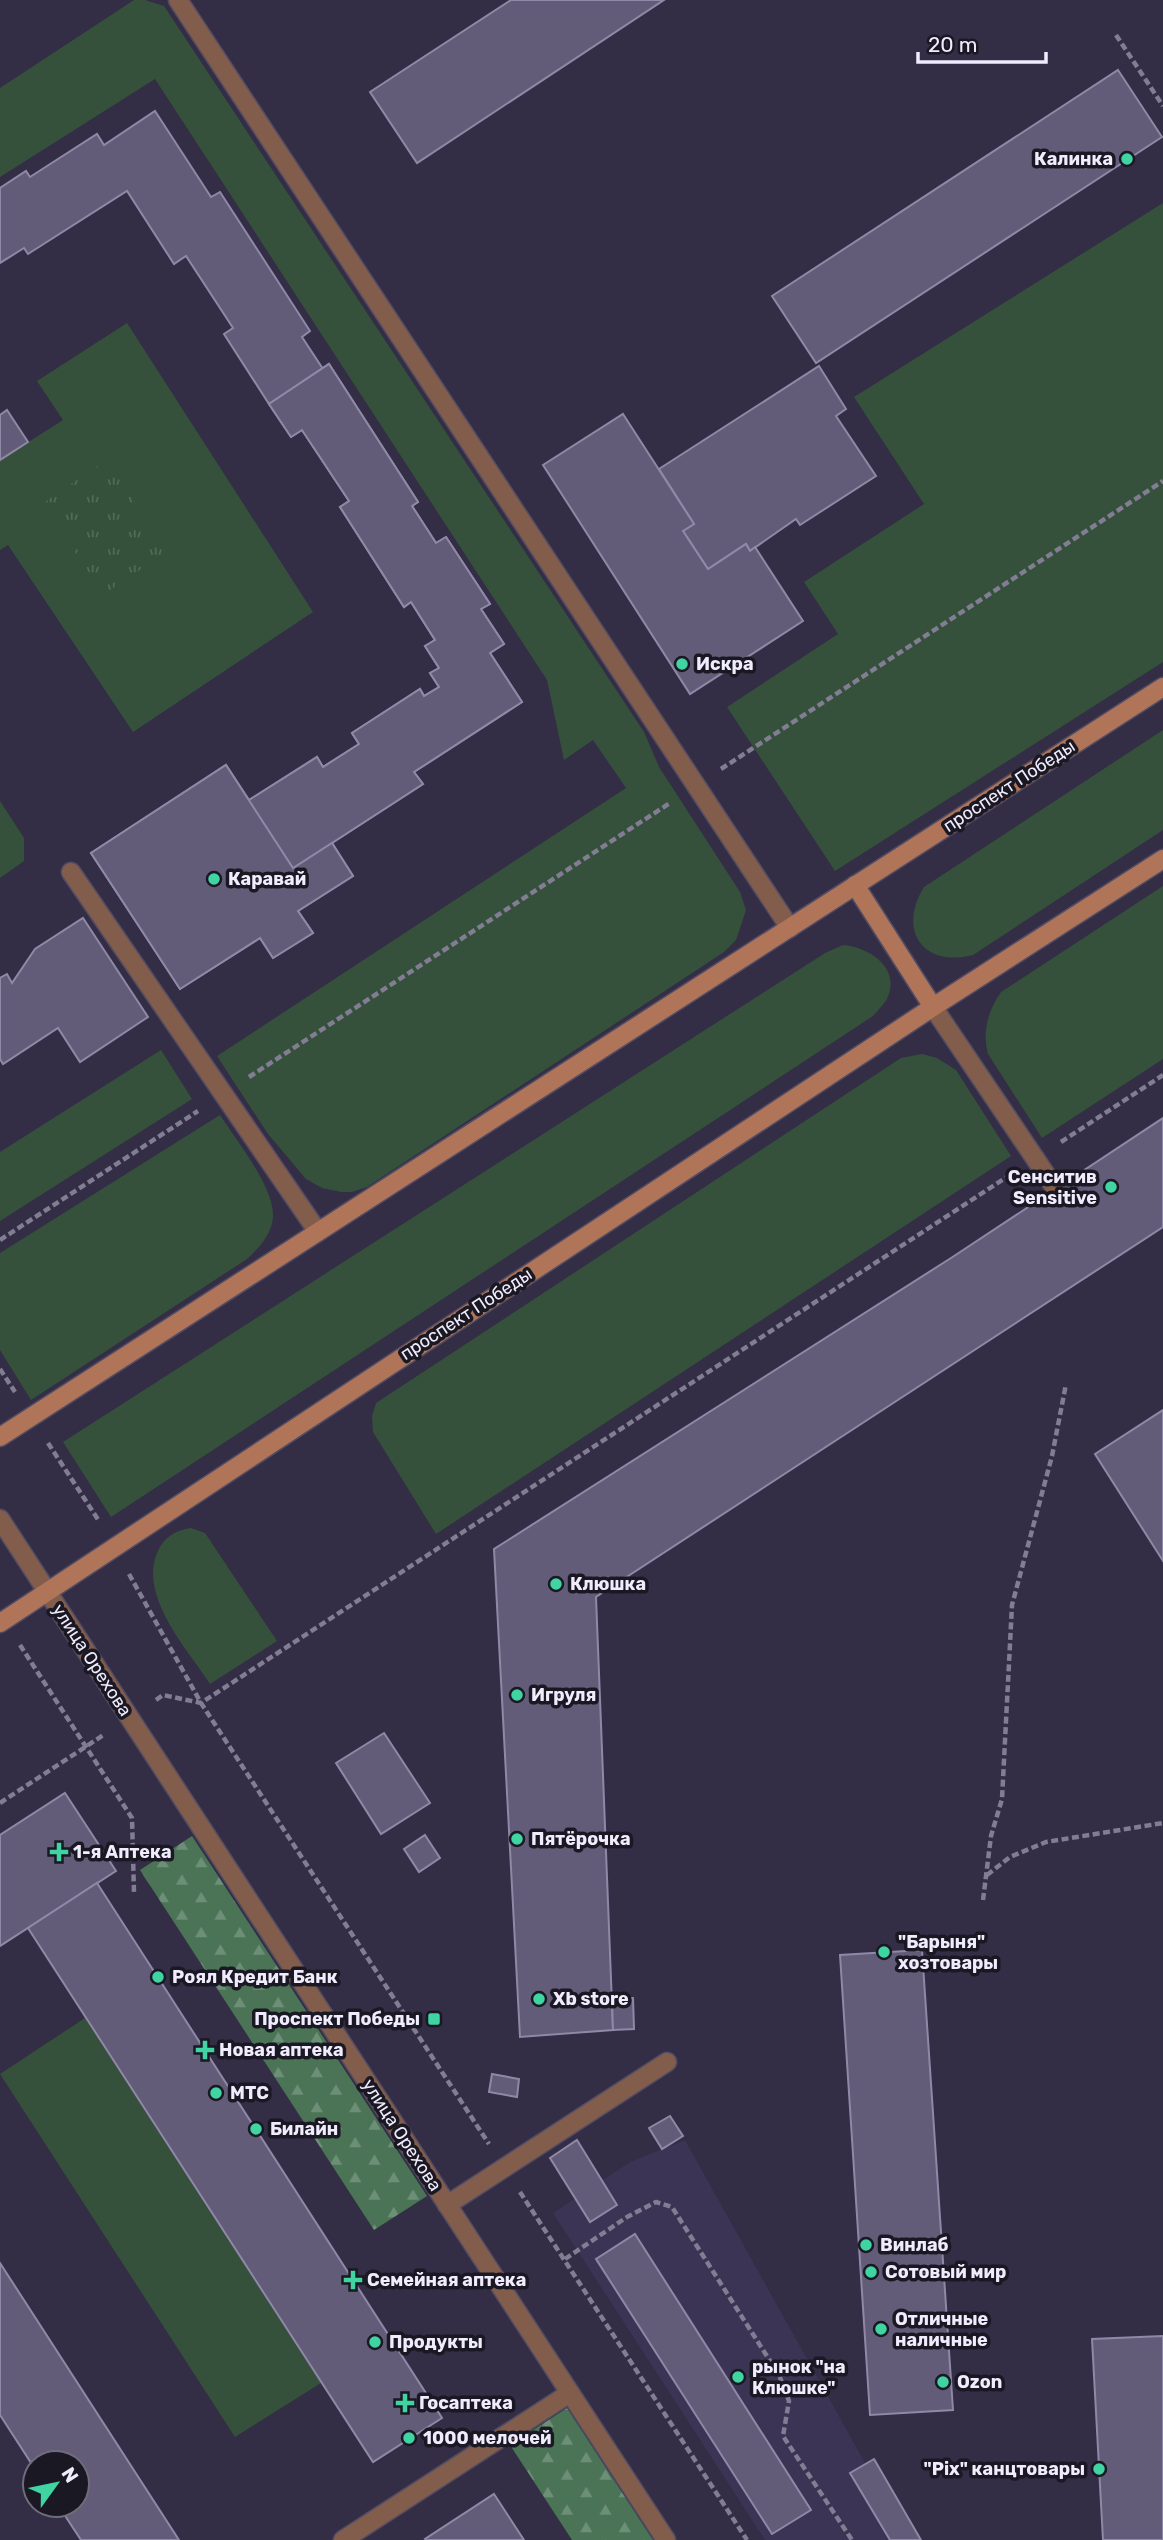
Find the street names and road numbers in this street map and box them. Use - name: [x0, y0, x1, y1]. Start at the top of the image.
- street label: проспект Победы: [939, 735, 1079, 837]
- street label: проспект Победы: [396, 1263, 536, 1365]
- street label: улица Орехова: [48, 1600, 136, 1720]
- street label: улица Орехова: [358, 2075, 446, 2195]

